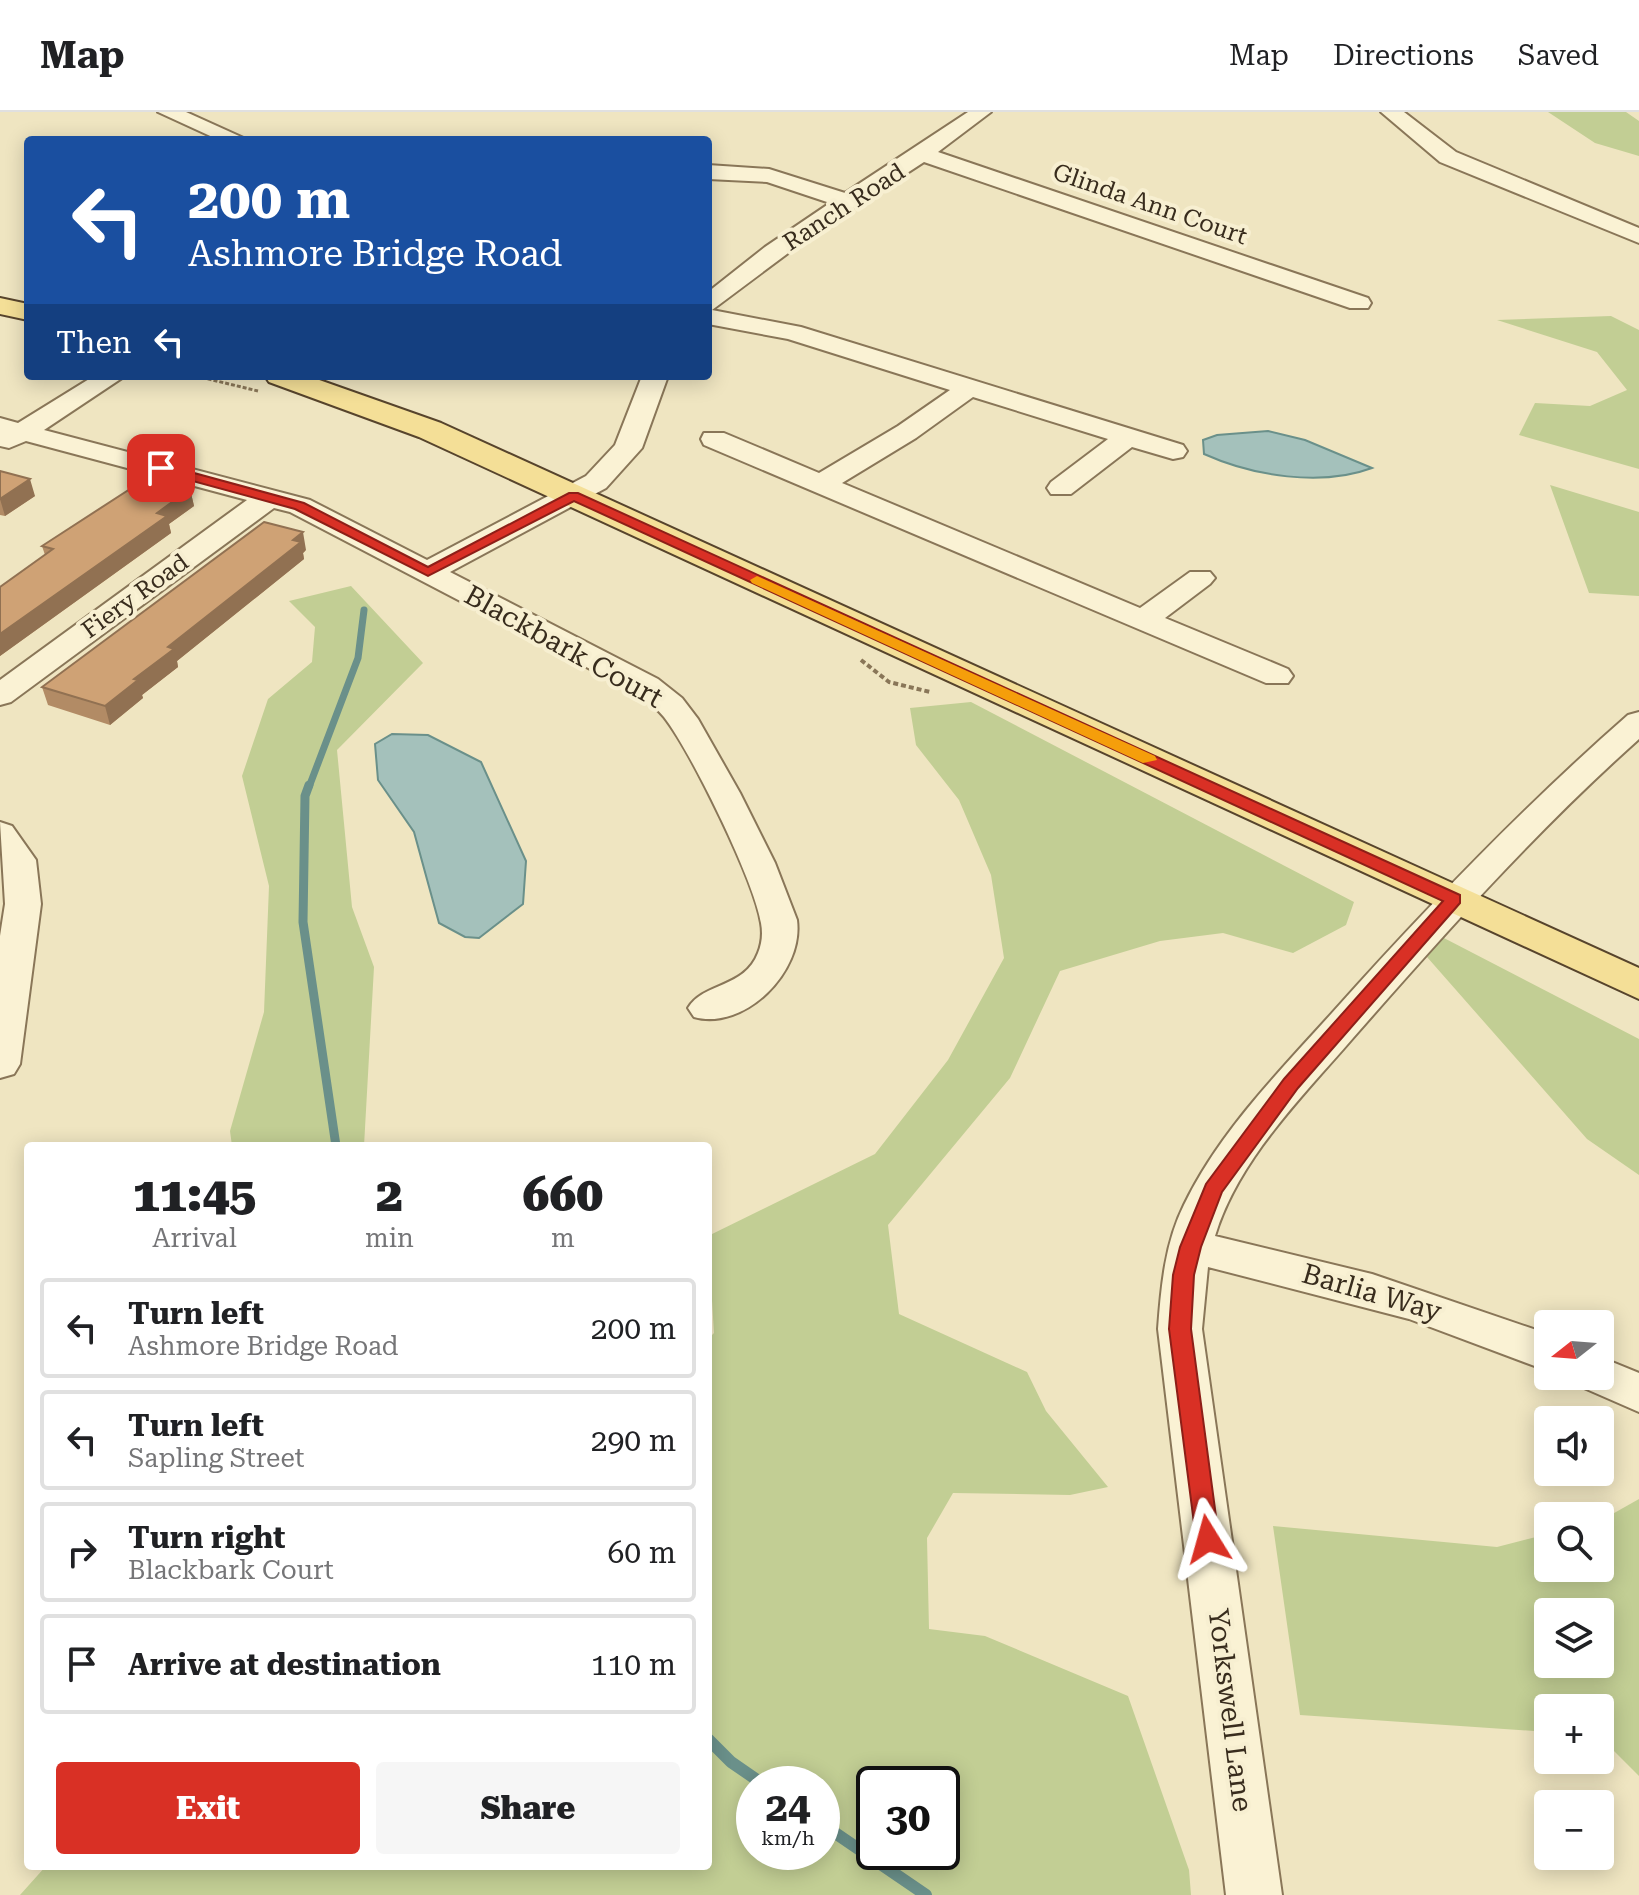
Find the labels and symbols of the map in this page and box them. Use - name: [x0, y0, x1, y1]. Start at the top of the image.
- street label: Ranch Road: [778, 157, 910, 257]
- street label: Glinda Ann Court: [1049, 158, 1251, 250]
- pin: [127, 434, 195, 502]
- street label: Fiery Road: [76, 548, 194, 644]
- street label: Blackbark Court: [459, 578, 669, 715]
- street label: Barlia Way: [1298, 1257, 1446, 1328]
- north arrow: [1534, 1310, 1614, 1390]
- position arrow: [1166, 1497, 1250, 1581]
- street label: Yorkswell Lane: [1202, 1606, 1259, 1814]
- speed limit sign: 30: [856, 1766, 960, 1870]

